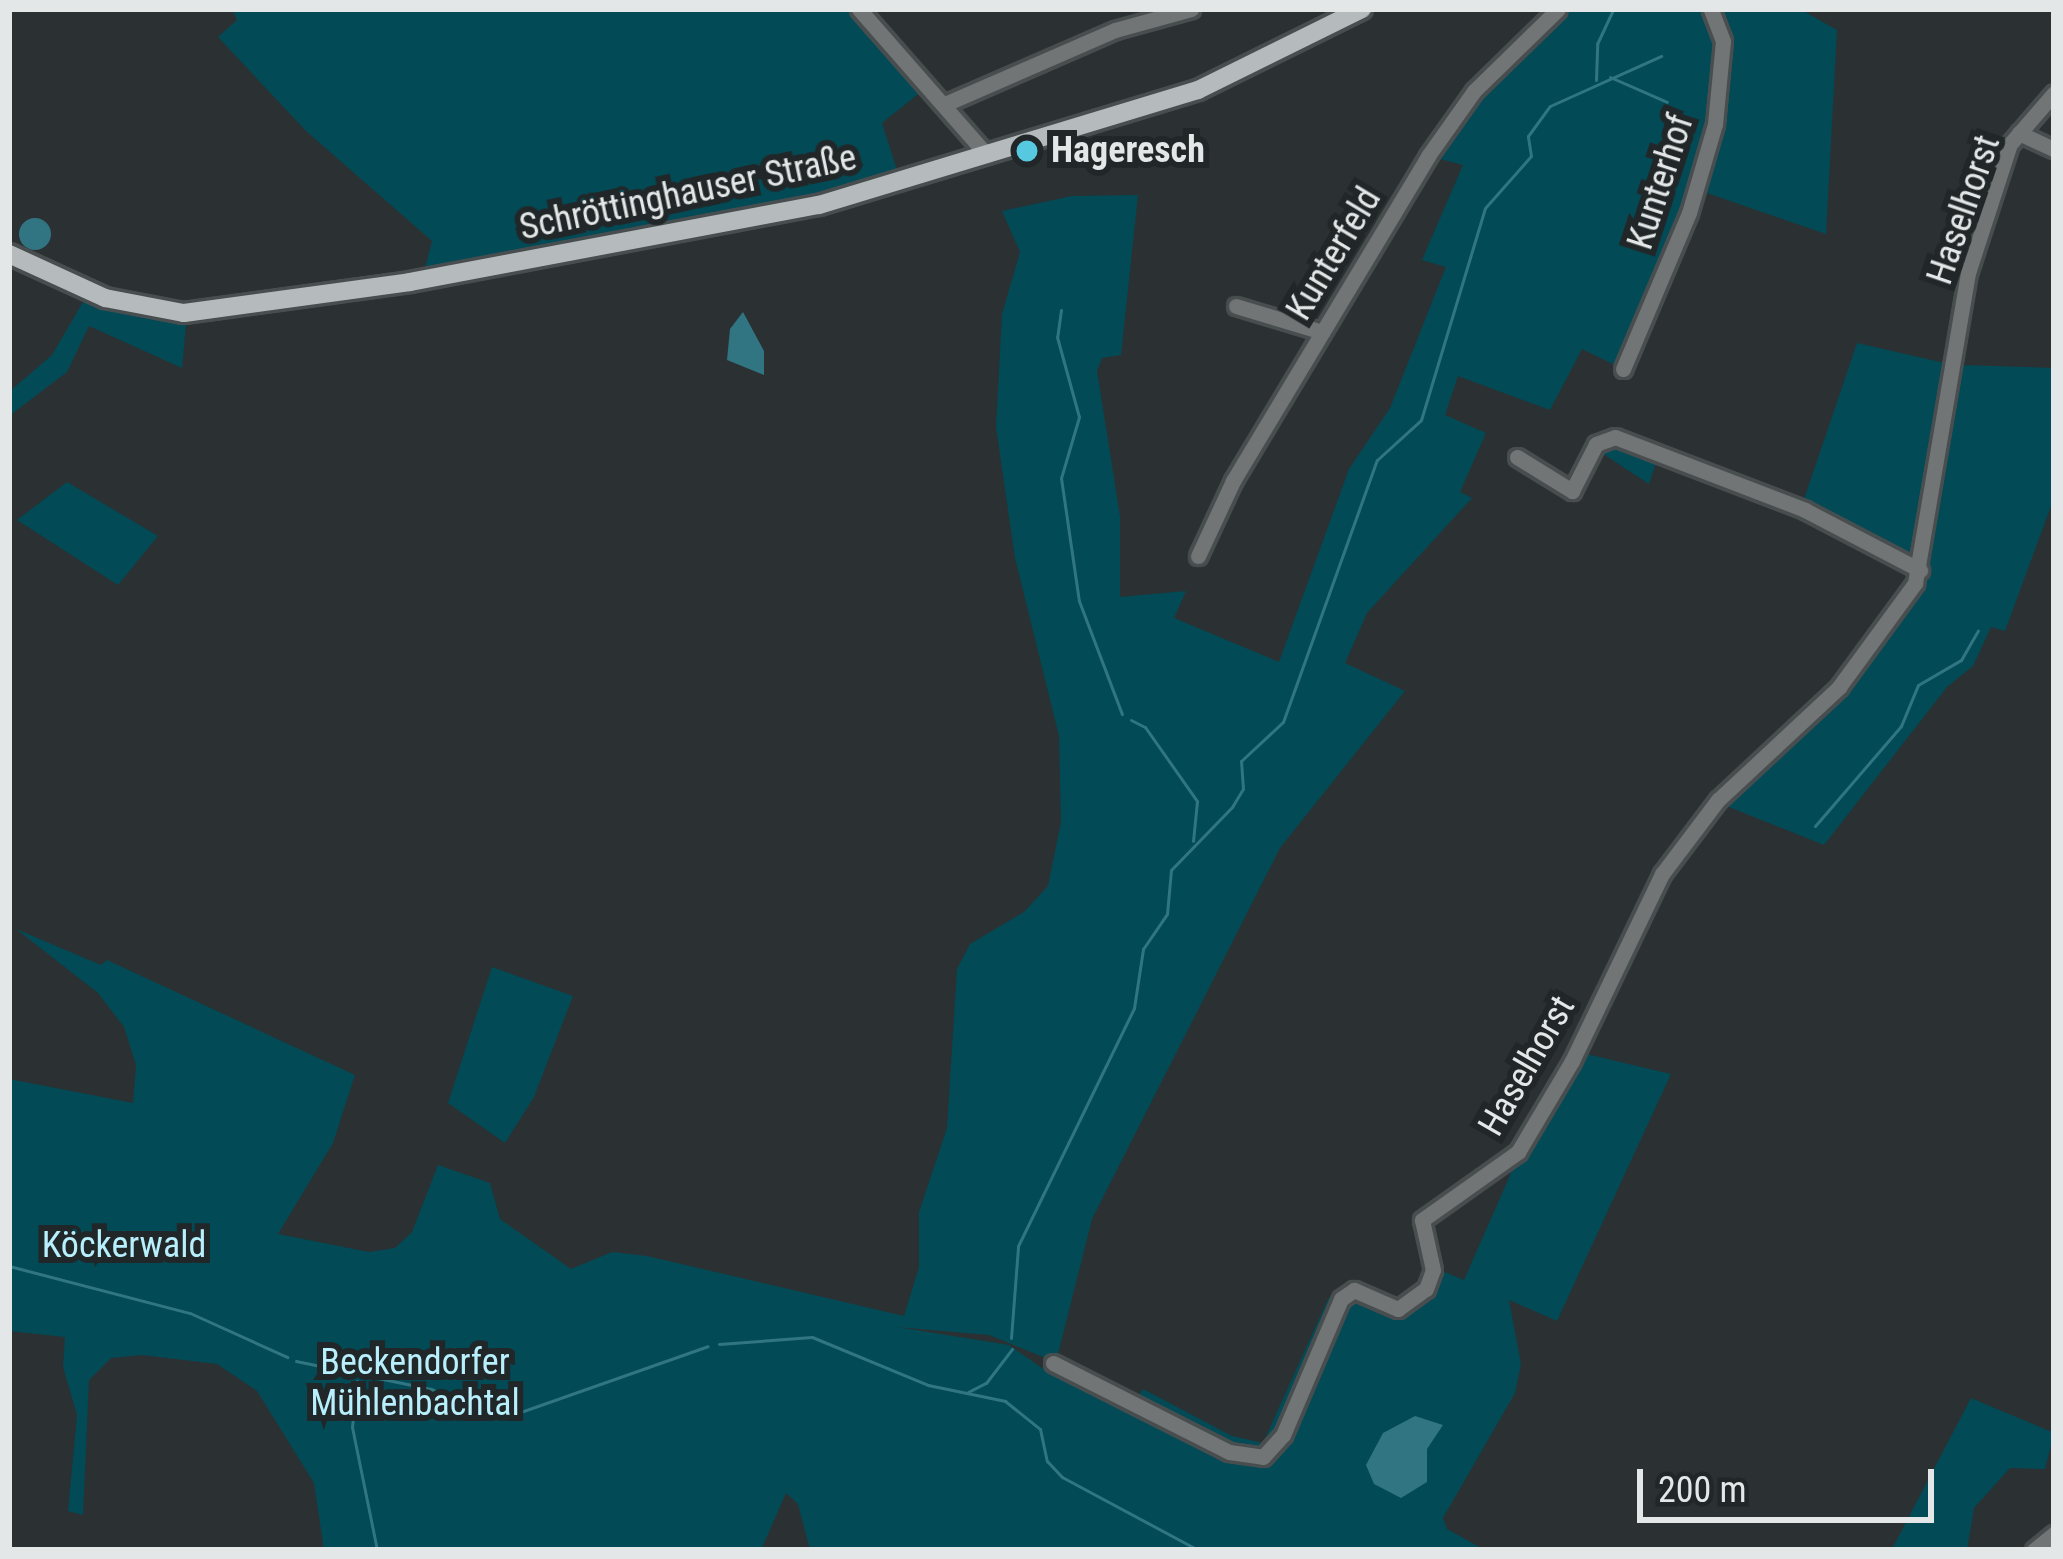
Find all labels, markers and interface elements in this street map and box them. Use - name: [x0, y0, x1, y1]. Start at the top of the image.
- street label: Kunterhof: [1619, 109, 1703, 255]
- place label: Hageresch: [1051, 129, 1205, 173]
- street label: Haselhorst: [1918, 130, 2010, 290]
- street label: Schröttinghauser Straße: [516, 136, 860, 250]
- marker: Hageresch: [1014, 138, 1040, 164]
- street label: Kunterfeld: [1278, 180, 1390, 328]
- street label: Haselhorst: [1470, 988, 1584, 1144]
- park label: Köckerwald: [42, 1224, 206, 1268]
- park label: Beckendorfer Mühlenbachtal: [310, 1340, 520, 1425]
- scale bar: [1643, 1445, 1940, 1519]
- text: 200 m: [1658, 1469, 1747, 1511]

